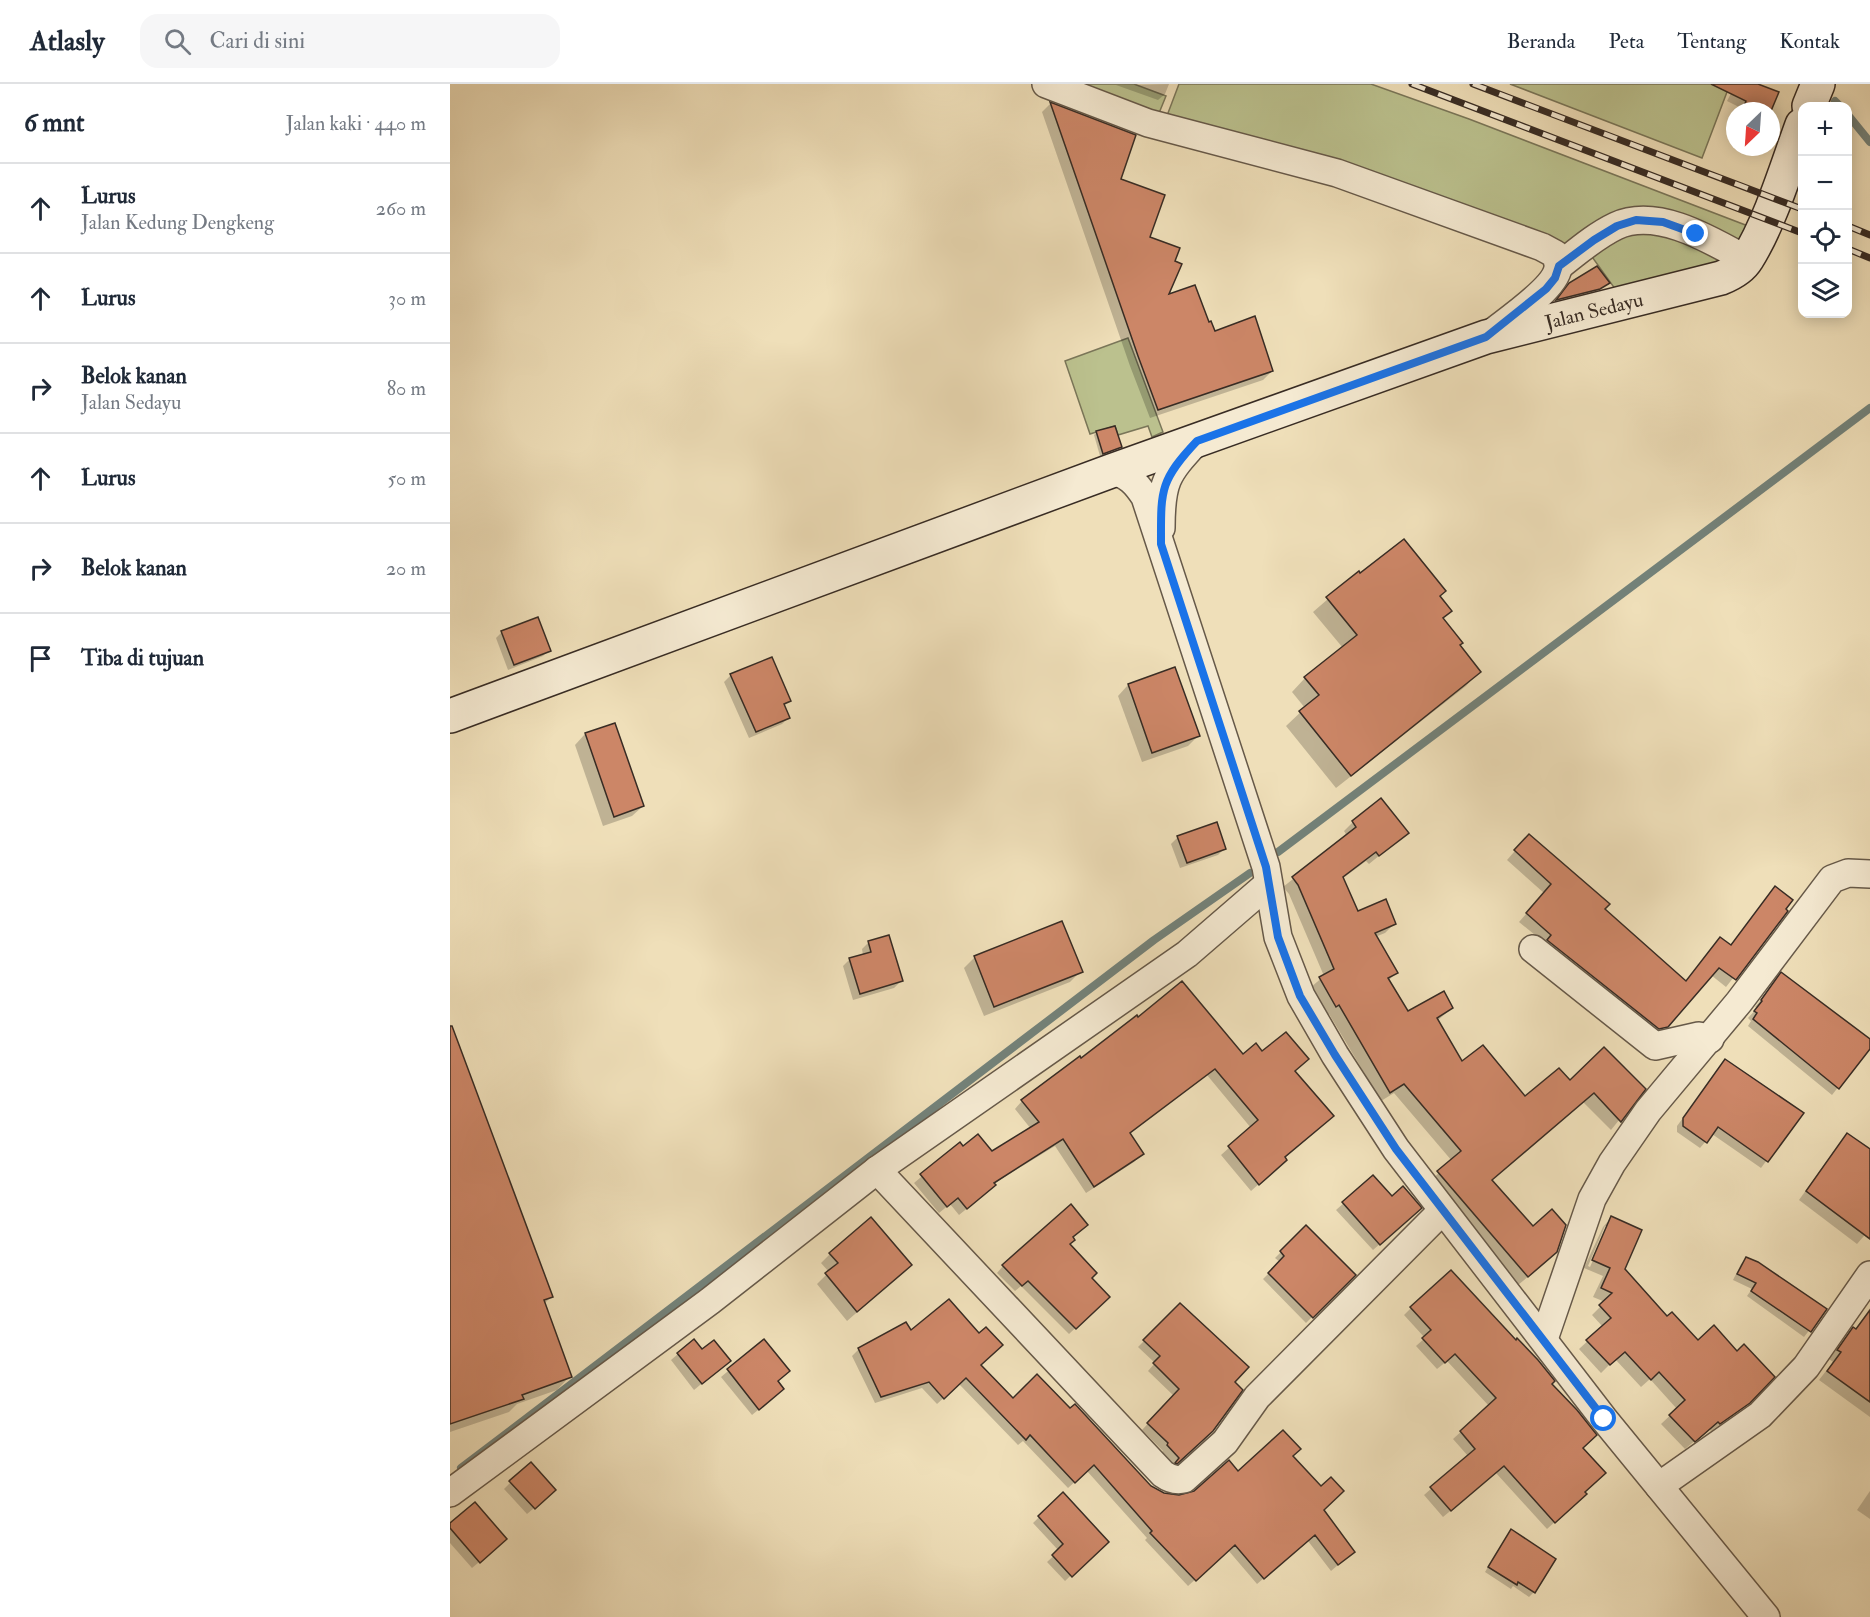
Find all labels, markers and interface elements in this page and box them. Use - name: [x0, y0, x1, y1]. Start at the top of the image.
- search box: [140, 14, 560, 68]
- text: Atlasly: [30, 24, 104, 59]
- icon: search: [161, 25, 194, 58]
- text: Cari di sini: [209, 27, 305, 55]
- text: Beranda: [1507, 28, 1575, 55]
- text: Peta: [1608, 28, 1644, 55]
- text: Tentang: [1677, 28, 1746, 55]
- text: Kontak: [1779, 28, 1840, 55]
- north arrow: [1726, 102, 1780, 156]
- map controls: [1798, 102, 1852, 318]
- button: +: [1798, 102, 1852, 156]
- text: 6 mnt: [24, 107, 84, 139]
- text: Jalan kaki · 440 m: [286, 111, 426, 136]
- button: −: [1798, 156, 1852, 210]
- text: Lurus: [81, 182, 135, 210]
- icon: ahead: [24, 192, 57, 225]
- text: 260 m: [376, 196, 426, 221]
- text: Jalan Kedung Dengkeng: [81, 210, 274, 235]
- button: locate: [1798, 210, 1852, 264]
- route end: [1682, 220, 1708, 246]
- button: layers: [1798, 264, 1852, 318]
- icon: ahead: [24, 282, 57, 315]
- text: Lurus: [81, 284, 135, 312]
- text: 30 m: [388, 286, 426, 311]
- street label: Jalan Sedayu: [1541, 287, 1646, 335]
- text: Belok kanan: [81, 362, 187, 390]
- icon: right: [24, 372, 57, 405]
- text: 80 m: [387, 376, 426, 401]
- text: Jalan Sedayu: [81, 390, 181, 415]
- icon: ahead: [24, 462, 57, 495]
- text: Lurus: [81, 464, 135, 492]
- text: 50 m: [387, 466, 426, 491]
- icon: right: [24, 552, 57, 585]
- text: Belok kanan: [81, 554, 187, 582]
- text: 20 m: [386, 556, 426, 581]
- icon: arrive: [24, 642, 57, 675]
- text: Tiba di tujuan: [81, 644, 204, 672]
- route start: [1590, 1405, 1616, 1431]

